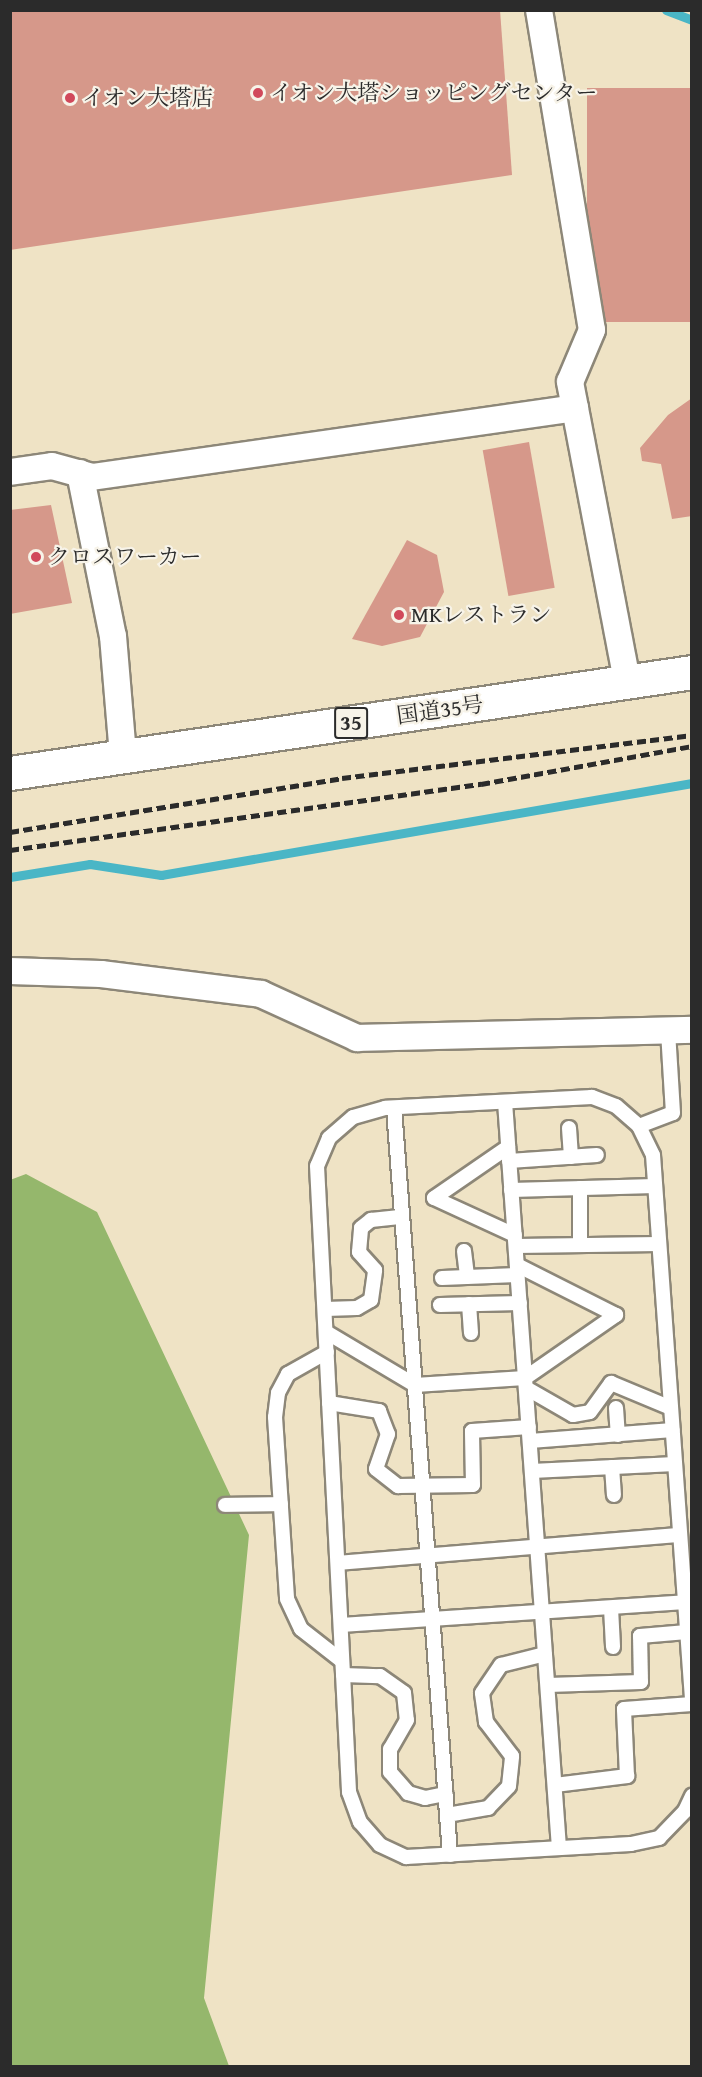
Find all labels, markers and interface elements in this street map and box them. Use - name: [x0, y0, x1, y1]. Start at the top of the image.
- place label: イオン大塔ショッピングセンター: [270, 80, 600, 106]
- place label: イオン大塔店: [82, 85, 214, 111]
- marker: イオン大塔ショッピングセンター: [251, 86, 265, 100]
- marker: イオン大塔店: [63, 91, 77, 105]
- place label: クロスワーカー: [48, 544, 202, 570]
- marker: クロスワーカー: [29, 550, 43, 564]
- place label: MKレストラン: [411, 602, 552, 628]
- marker: MKレストラン: [392, 608, 406, 622]
- street label: 国道35号: [395, 691, 485, 729]
- road number: 35: [333, 705, 369, 741]

